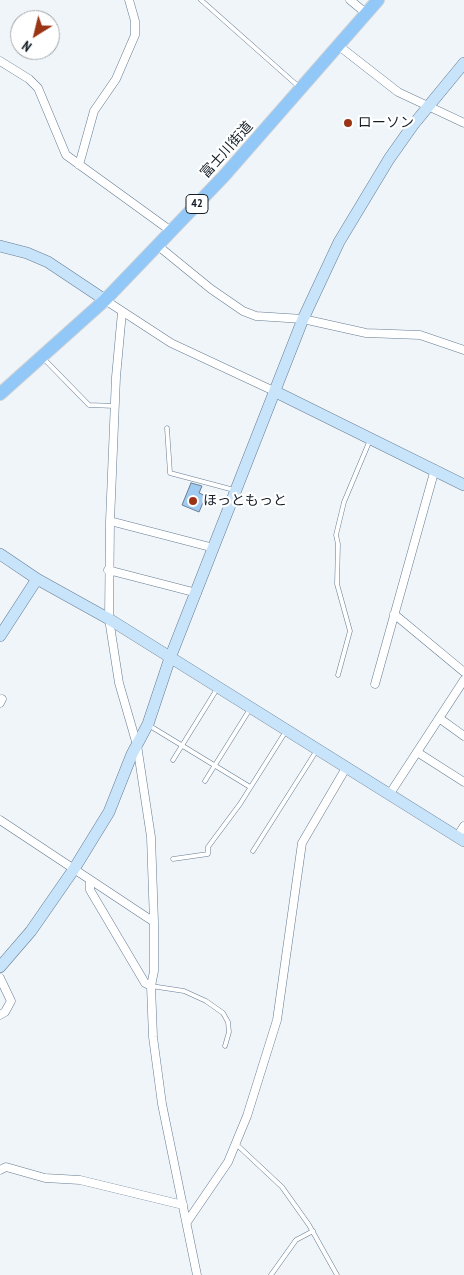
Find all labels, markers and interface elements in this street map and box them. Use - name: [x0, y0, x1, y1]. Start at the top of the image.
- north arrow: [10, 10, 60, 60]
- text: N: [18, 37, 35, 56]
- place label: ローソン: [358, 115, 414, 131]
- marker: ローソン: [342, 117, 354, 129]
- street label: 富士川街道: [197, 118, 257, 182]
- road number: 42: [186, 194, 208, 213]
- place label: ほっともっと: [203, 493, 287, 509]
- marker: ほっともっと: [187, 495, 199, 507]

